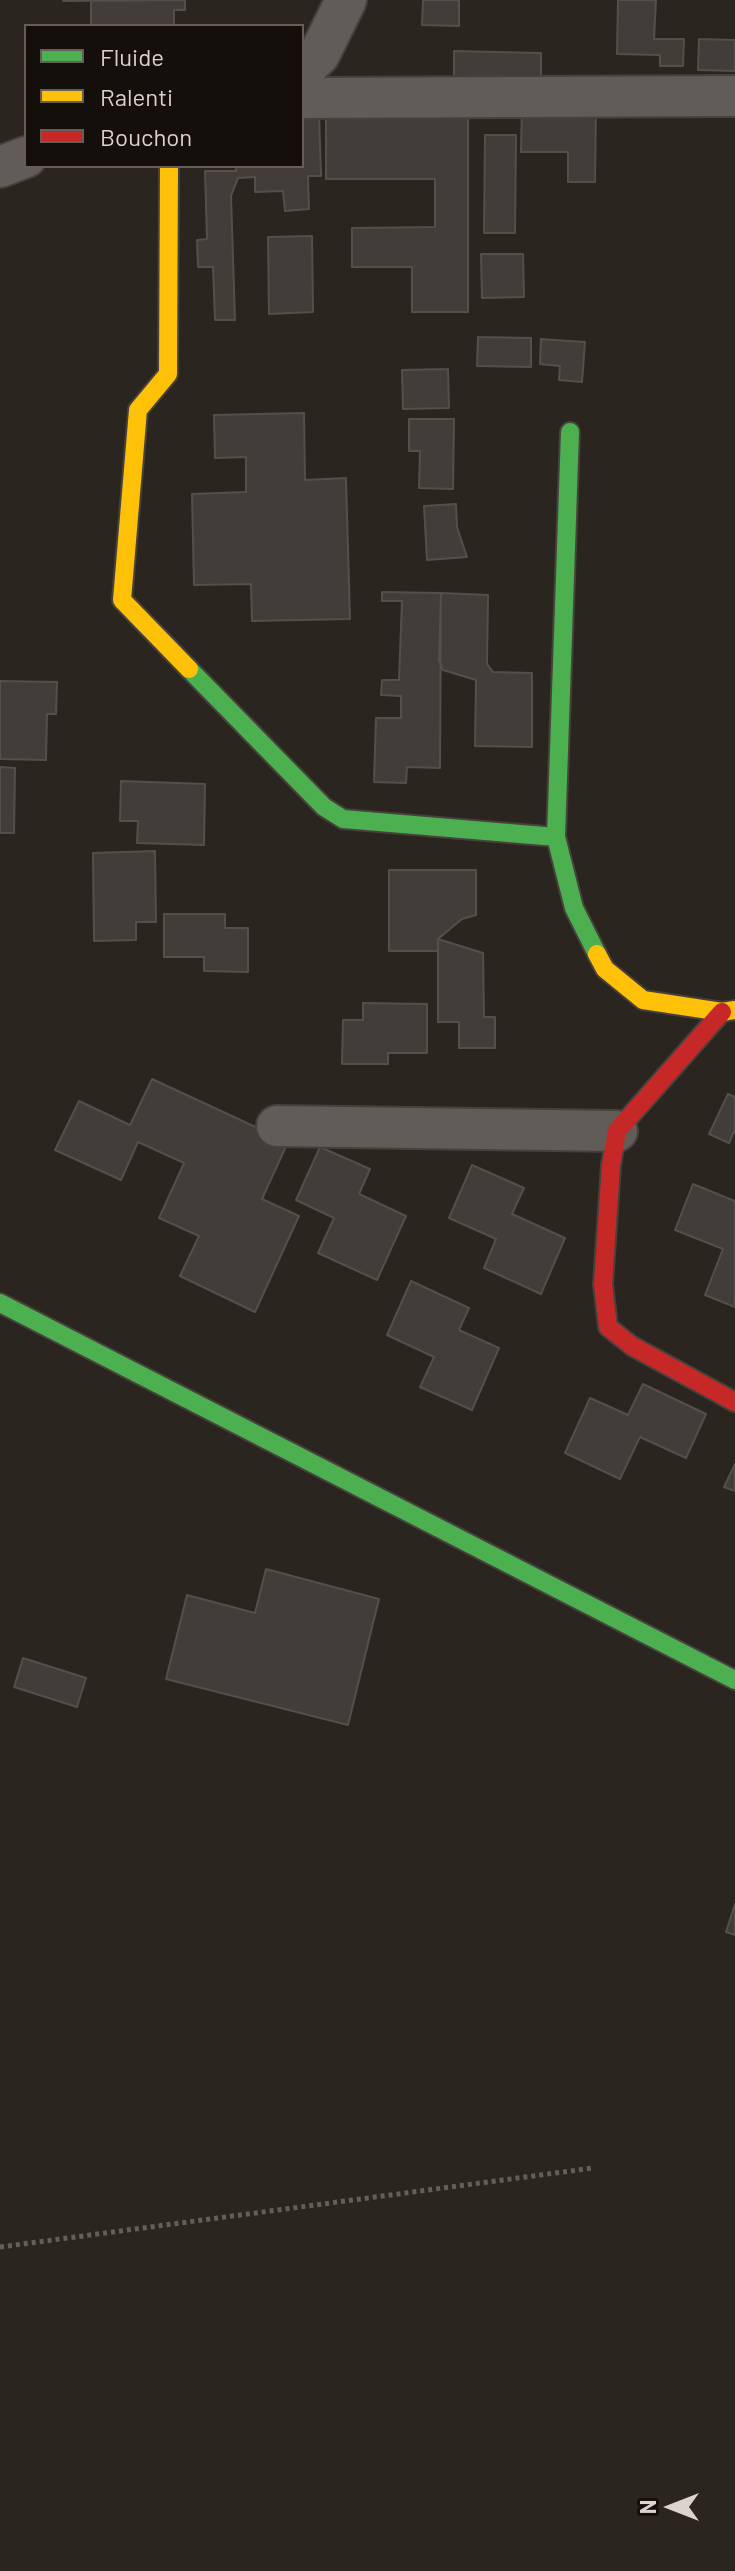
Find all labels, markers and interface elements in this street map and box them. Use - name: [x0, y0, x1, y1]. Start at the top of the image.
- legend: [24, 24, 304, 168]
- text: Fluide: [100, 42, 164, 71]
- text: Ralenti: [100, 82, 173, 111]
- text: Bouchon: [100, 122, 192, 151]
- north arrow: [631, 2467, 711, 2547]
- text: N: [634, 2500, 660, 2514]

